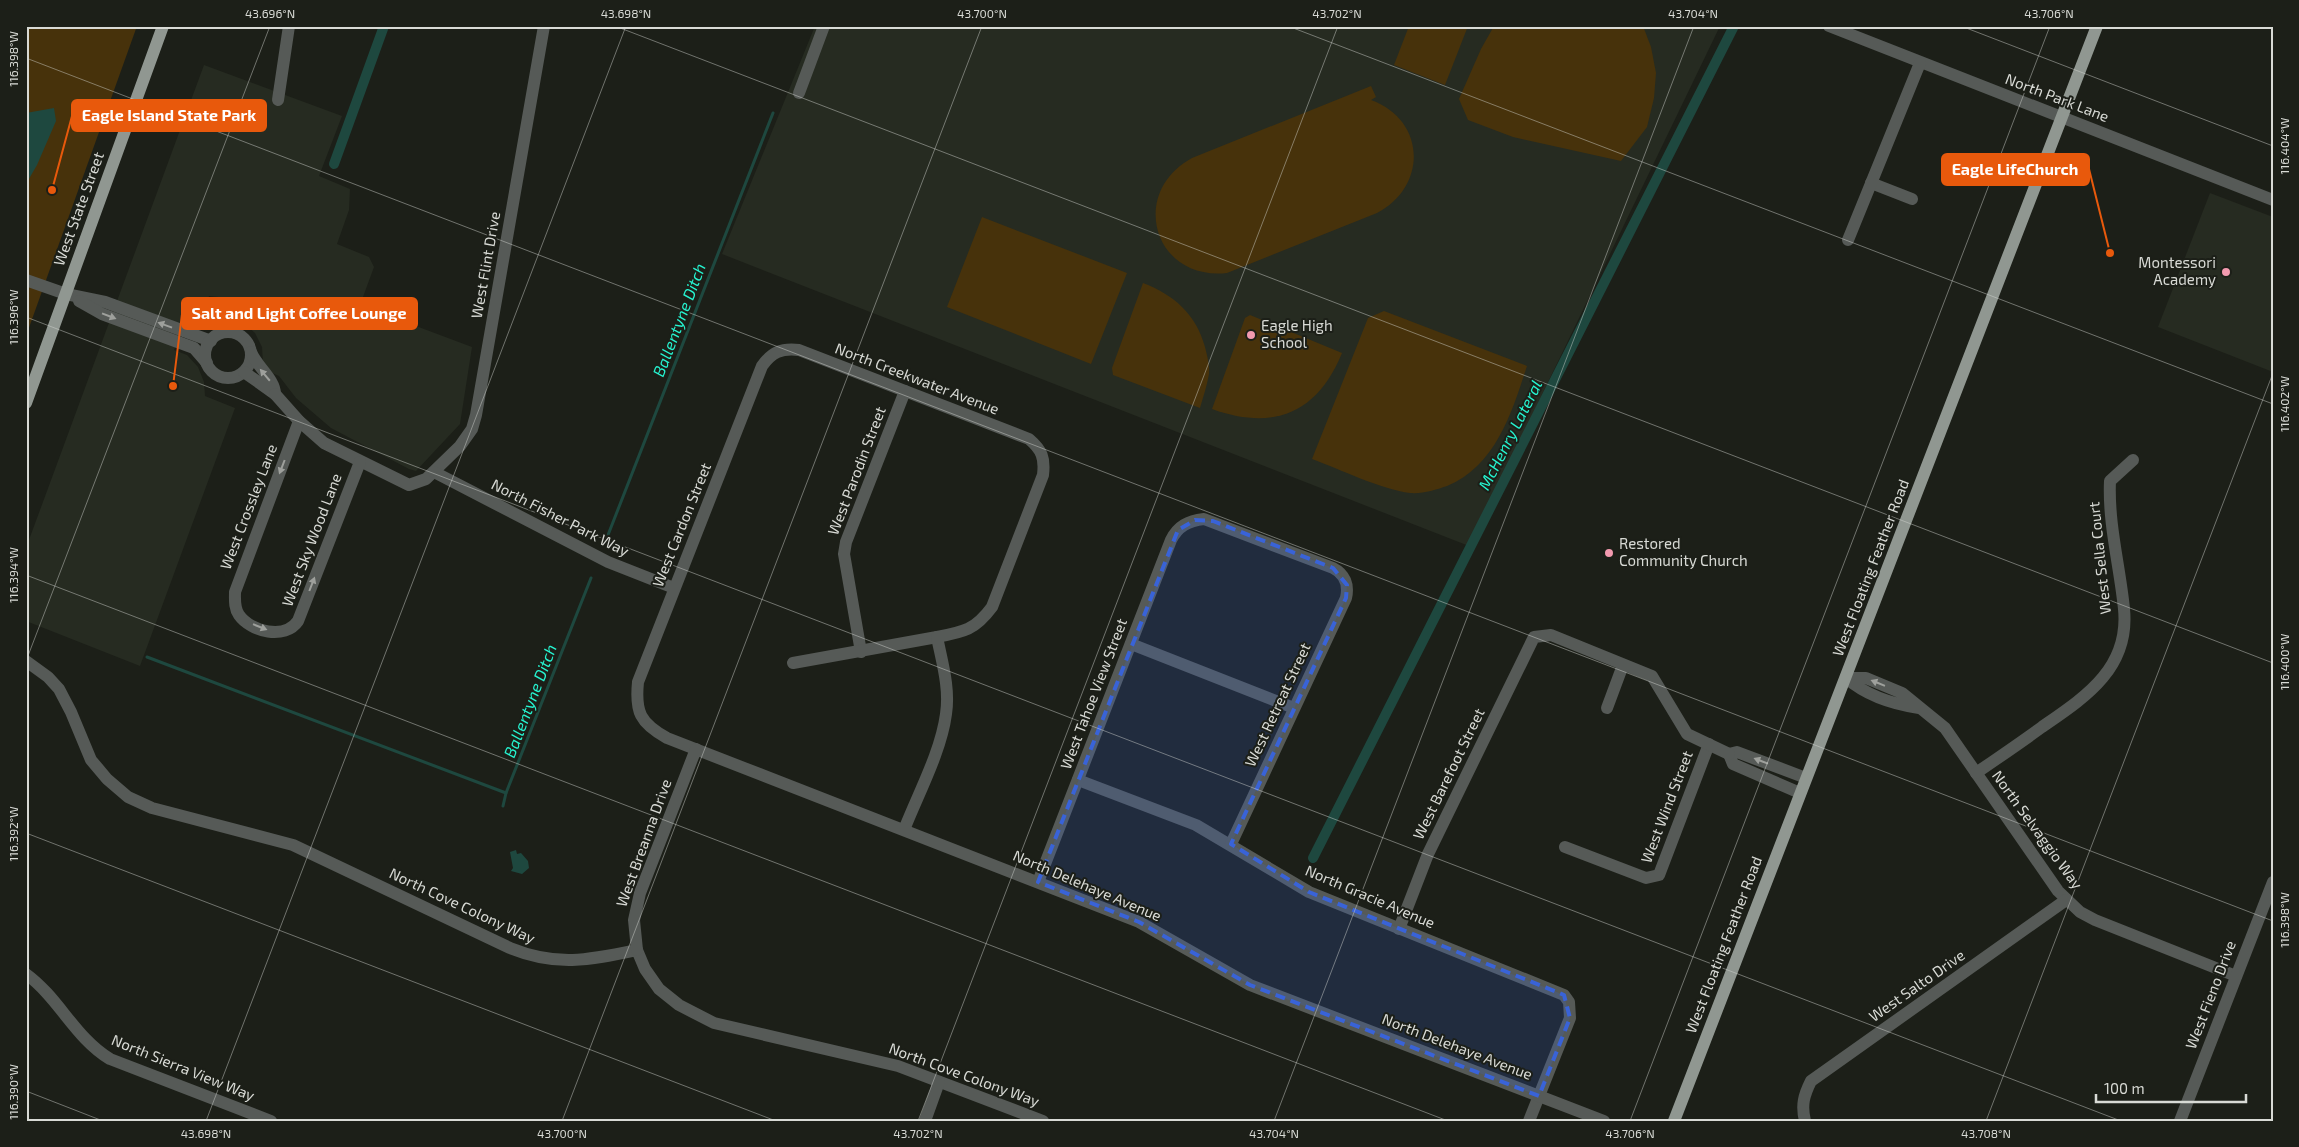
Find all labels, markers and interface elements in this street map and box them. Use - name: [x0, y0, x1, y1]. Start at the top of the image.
- text: 43.696°N: [245, 6, 295, 20]
- text: 43.698°N: [601, 6, 651, 20]
- text: 43.700°N: [957, 6, 1007, 20]
- text: 43.702°N: [1312, 6, 1362, 20]
- text: 43.704°N: [1668, 6, 1718, 20]
- text: 43.706°N: [2024, 6, 2074, 20]
- text: 116.398°W: [6, 31, 20, 87]
- street label: North Park Lane: [2003, 69, 2112, 125]
- callout: Eagle Island State Park: [72, 100, 266, 131]
- text: Eagle Island State Park: [82, 105, 256, 124]
- text: 116.404°W: [2277, 118, 2291, 174]
- street label: West State Street: [49, 149, 107, 268]
- callout: Eagle LifeChurch: [1942, 154, 2089, 185]
- text: Eagle LifeChurch: [1952, 159, 2078, 178]
- street label: West Flint Drive: [467, 210, 503, 320]
- place label: Montessori Academy: [2138, 253, 2216, 288]
- water label: Ballentyne Ditch: [648, 260, 710, 380]
- marker: Montessori Academy: [2220, 266, 2232, 278]
- text: 116.396°W: [6, 289, 20, 345]
- callout: Salt and Light Coffee Lounge: [182, 298, 417, 329]
- text: Salt and Light Coffee Lounge: [192, 303, 406, 322]
- one-way arrow: [102, 312, 117, 320]
- place label: Eagle High School: [1261, 316, 1333, 351]
- one-way arrow: [157, 321, 172, 329]
- marker: Eagle High School: [1245, 329, 1257, 341]
- street label: North Creekwater Avenue: [833, 338, 1002, 418]
- one-way arrow: [259, 369, 271, 381]
- text: 116.402°W: [2277, 376, 2291, 432]
- water label: McHenry Lateral: [1474, 377, 1546, 493]
- street label: West Parodin Street: [823, 404, 889, 537]
- street label: West Crossley Lane: [216, 441, 280, 572]
- one-way arrow: [278, 460, 286, 475]
- street label: West Cardon Street: [648, 460, 714, 589]
- street label: West Sky Wood Lane: [277, 471, 345, 609]
- street label: North Fisher Park Way: [489, 475, 632, 560]
- street label: West Floating Feather Road: [1828, 477, 1912, 659]
- street label: West Sella Court: [2084, 501, 2114, 615]
- place label: Restored Community Church: [1619, 534, 1748, 569]
- text: 116.394°W: [6, 547, 20, 603]
- marker: Restored Community Church: [1603, 547, 1615, 559]
- one-way arrow: [309, 577, 317, 591]
- street label: West Tahoe View Street: [1056, 615, 1130, 772]
- one-way arrow: [252, 624, 267, 632]
- text: 116.400°W: [2277, 634, 2291, 690]
- street label: West Retreat Street: [1241, 640, 1314, 769]
- water label: Ballentyne Ditch: [499, 641, 561, 761]
- one-way arrow: [1870, 679, 1885, 687]
- street label: West Barefoot Street: [1409, 705, 1488, 842]
- street label: West Wind Street: [1636, 748, 1696, 865]
- one-way arrow: [1753, 757, 1768, 764]
- street label: North Selvaggio Way: [1989, 767, 2087, 892]
- street label: West Breanna Drive: [612, 776, 675, 909]
- text: 116.392°W: [6, 806, 20, 862]
- street label: North Delehaye Avenue: [1010, 846, 1164, 925]
- street label: West Floating Feather Road: [1681, 854, 1765, 1036]
- street label: North Gracie Avenue: [1303, 861, 1438, 932]
- street label: North Cove Colony Way: [387, 863, 538, 947]
- text: 116.398°W: [2277, 892, 2291, 948]
- street label: West Fieno Drive: [2181, 938, 2239, 1051]
- street label: West Salto Drive: [1865, 945, 1968, 1025]
- street label: North Delehaye Avenue: [1380, 1009, 1535, 1083]
- street label: North Sierra View Way: [109, 1030, 258, 1104]
- street label: North Cove Colony Way: [887, 1038, 1042, 1110]
- text: 116.390°W: [6, 1064, 20, 1120]
- scale bar: [2096, 1072, 2246, 1104]
- text: 100 m: [2104, 1079, 2145, 1097]
- text: 43.698°N: [181, 1126, 231, 1140]
- text: 43.700°N: [537, 1126, 587, 1140]
- text: 43.702°N: [893, 1126, 943, 1140]
- text: 43.704°N: [1249, 1126, 1299, 1140]
- text: 43.706°N: [1605, 1126, 1655, 1140]
- text: 43.708°N: [1961, 1126, 2011, 1140]

